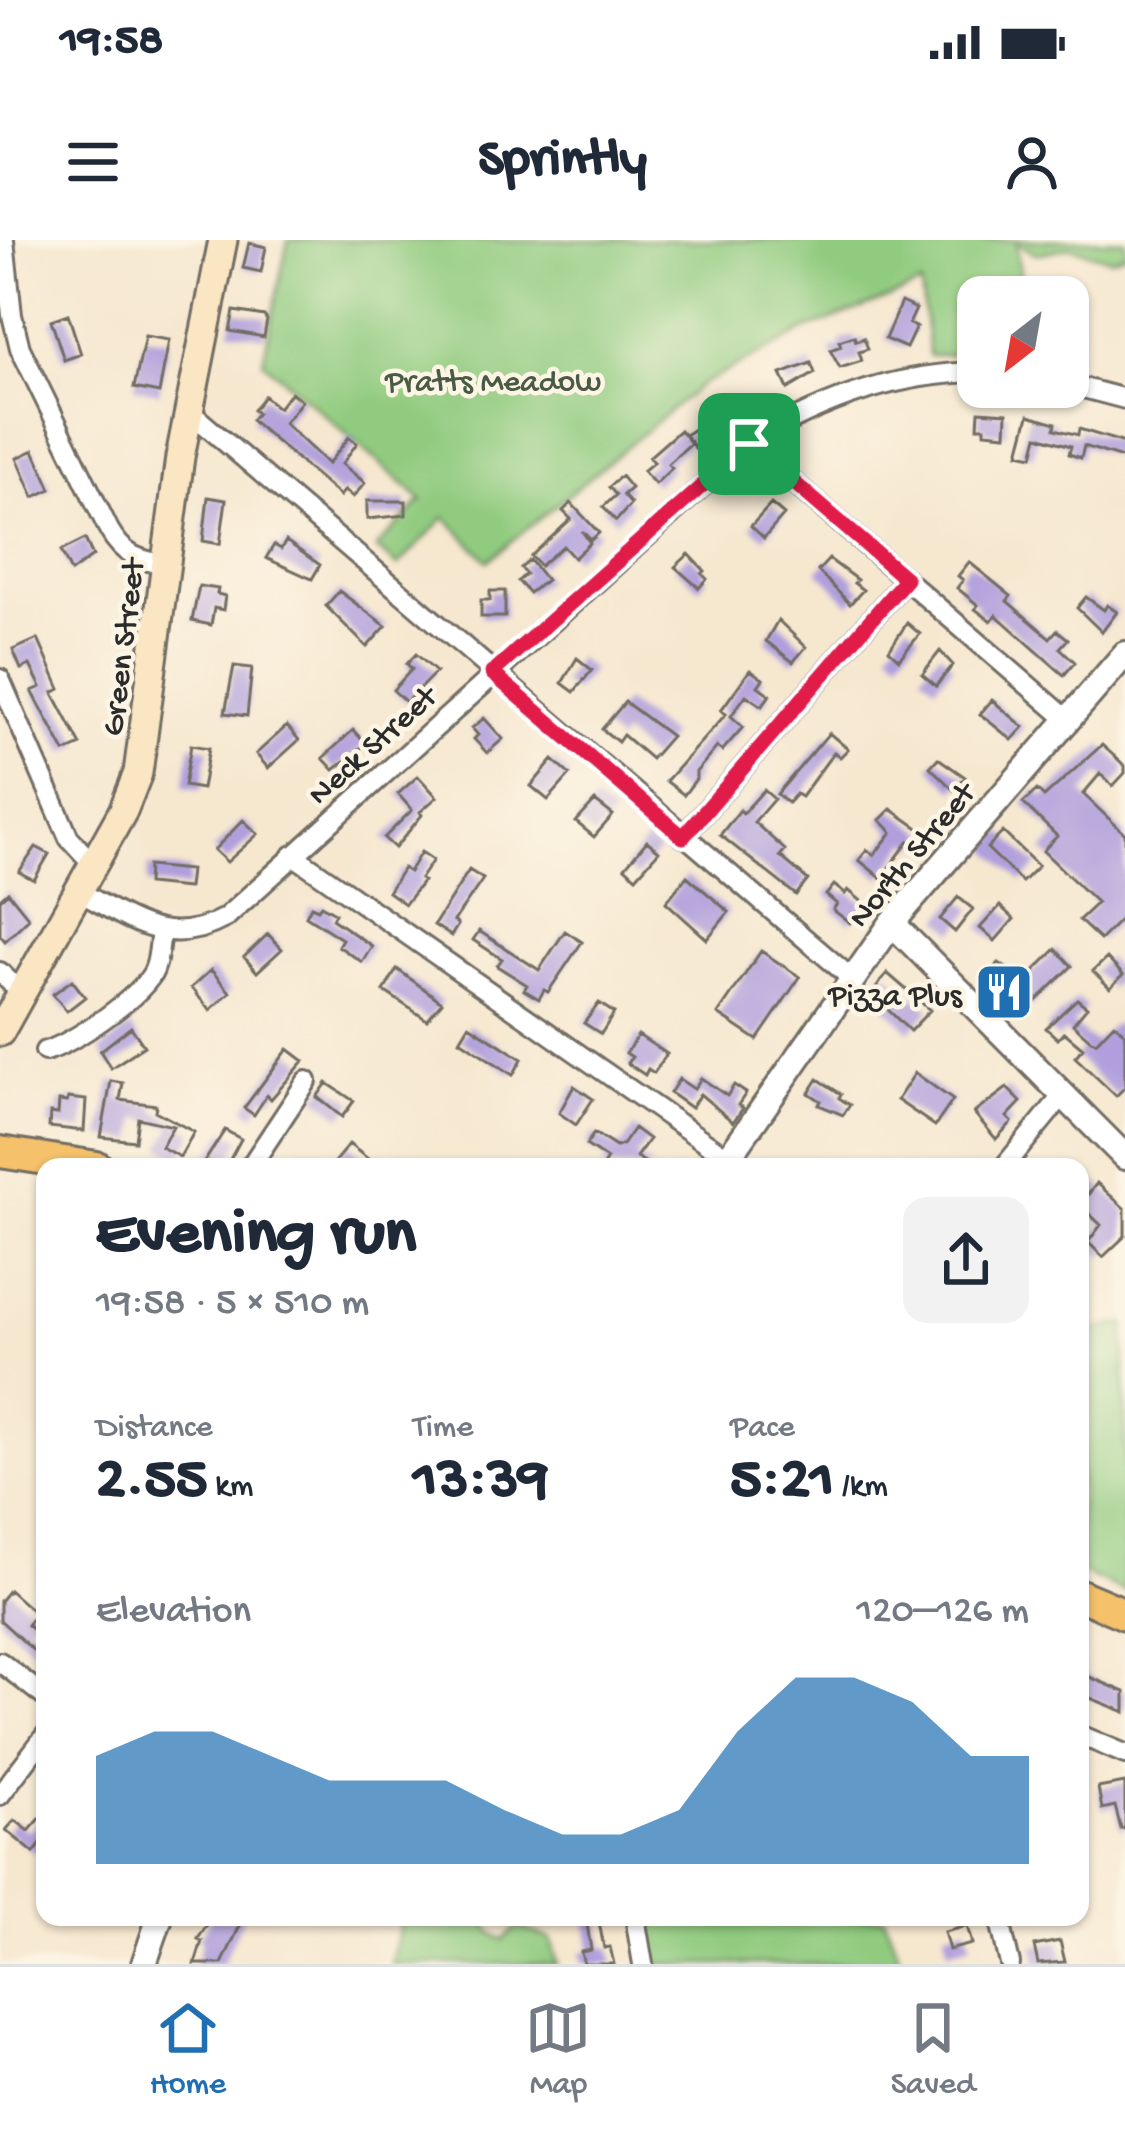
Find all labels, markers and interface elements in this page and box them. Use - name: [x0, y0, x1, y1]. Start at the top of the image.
- text: 19:58: [60, 16, 163, 69]
- icon: menu: [60, 129, 126, 195]
- icon: person: [999, 129, 1065, 195]
- text: Sprintly: [478, 130, 647, 194]
- north arrow: [957, 276, 1089, 408]
- map controls: [957, 276, 1089, 408]
- park label: Pratts Meadow: [384, 365, 601, 403]
- pin: [698, 393, 800, 495]
- icon: arrive: [716, 411, 782, 477]
- street label: Green Street: [96, 555, 156, 738]
- street label: Neck Street: [302, 678, 448, 815]
- street label: North Street: [842, 775, 987, 937]
- restaurant icon: Pizza Plus: [973, 961, 1035, 1023]
- place label: Pizza Plus: [827, 979, 963, 1017]
- button: share: [903, 1197, 1029, 1323]
- text: Evening run: [96, 1198, 416, 1276]
- text: 19:58 · 5 × 510 m: [96, 1282, 369, 1328]
- text: Distance: [96, 1410, 213, 1448]
- text: Time: [413, 1410, 473, 1448]
- text: Pace: [730, 1410, 795, 1448]
- text: 2.55: [96, 1448, 207, 1518]
- text: 13:39: [413, 1448, 548, 1518]
- text: 5:21: [730, 1448, 834, 1518]
- text: km: [207, 1469, 253, 1507]
- text: /km: [834, 1469, 888, 1507]
- text: Elevation: [96, 1590, 251, 1636]
- text: 120–126 m: [857, 1590, 1029, 1636]
- tab: Home: [150, 1995, 226, 2105]
- tab: Map: [525, 1995, 591, 2105]
- tab: Saved: [891, 1995, 975, 2105]

